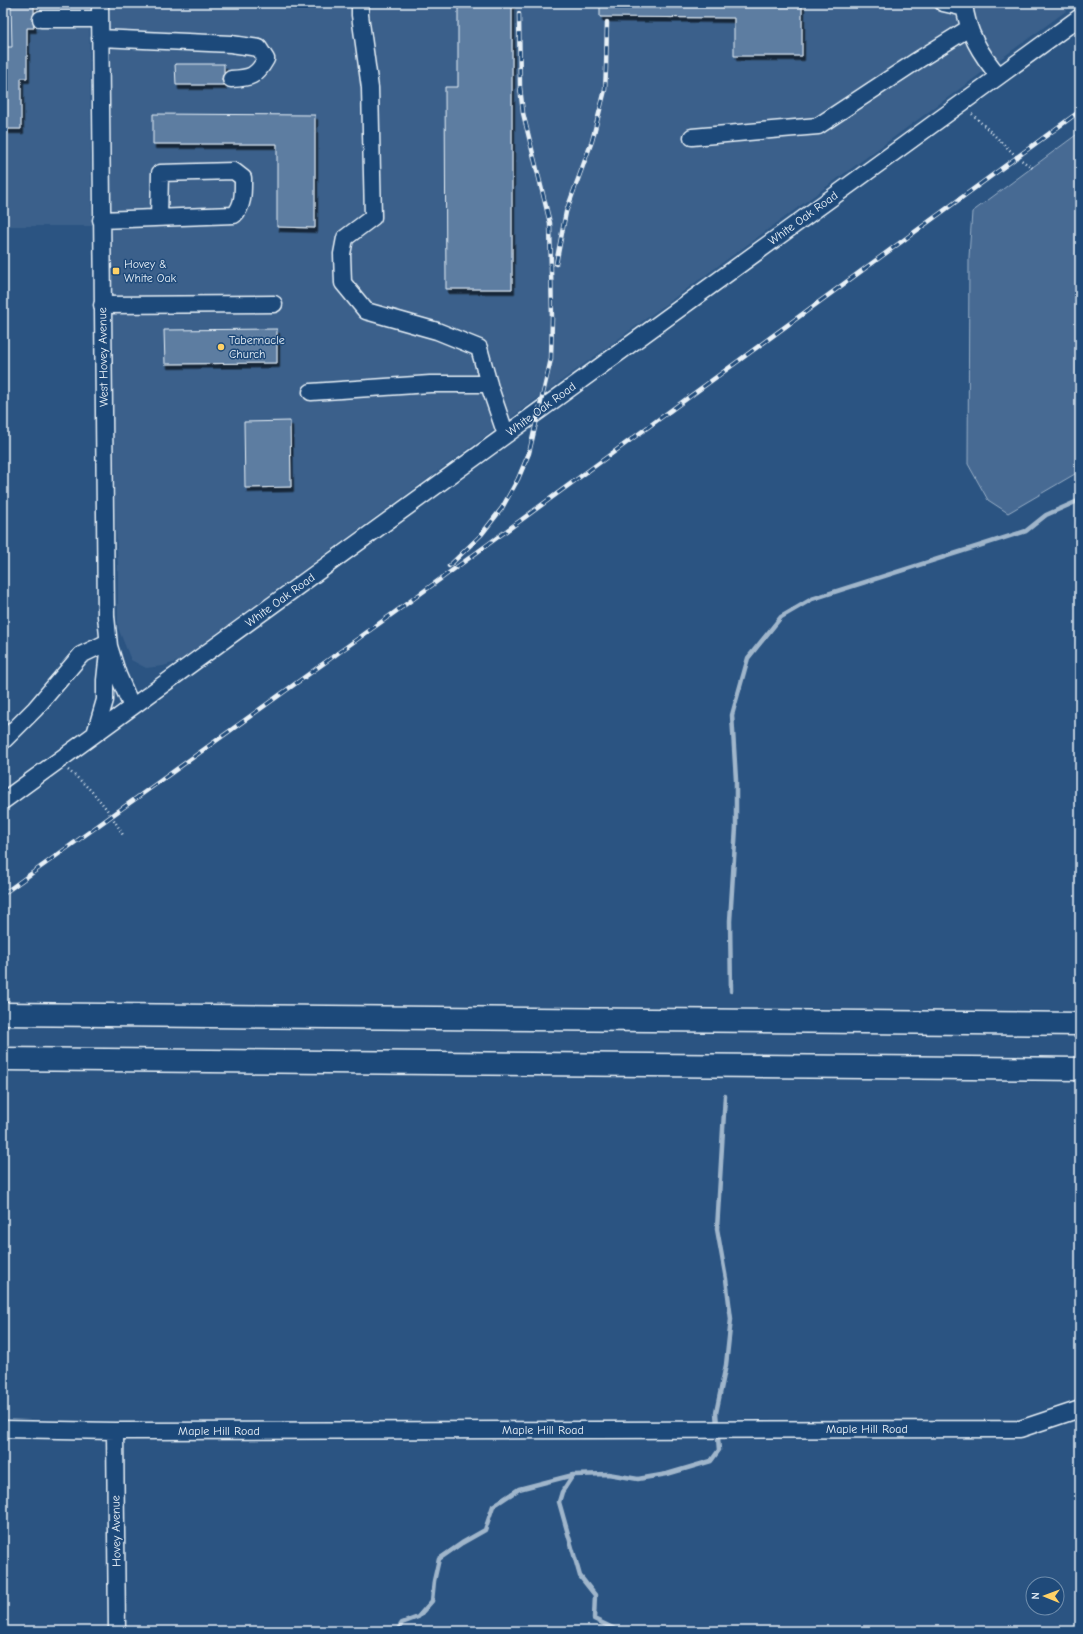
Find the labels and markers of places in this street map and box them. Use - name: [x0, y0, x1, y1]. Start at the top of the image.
- place label: Hovey & White Oak: [124, 257, 177, 285]
- marker: Hovey & White Oak: [111, 266, 121, 276]
- place label: Tabernacle Church: [229, 333, 285, 361]
- marker: Tabernacle Church: [216, 342, 226, 352]

